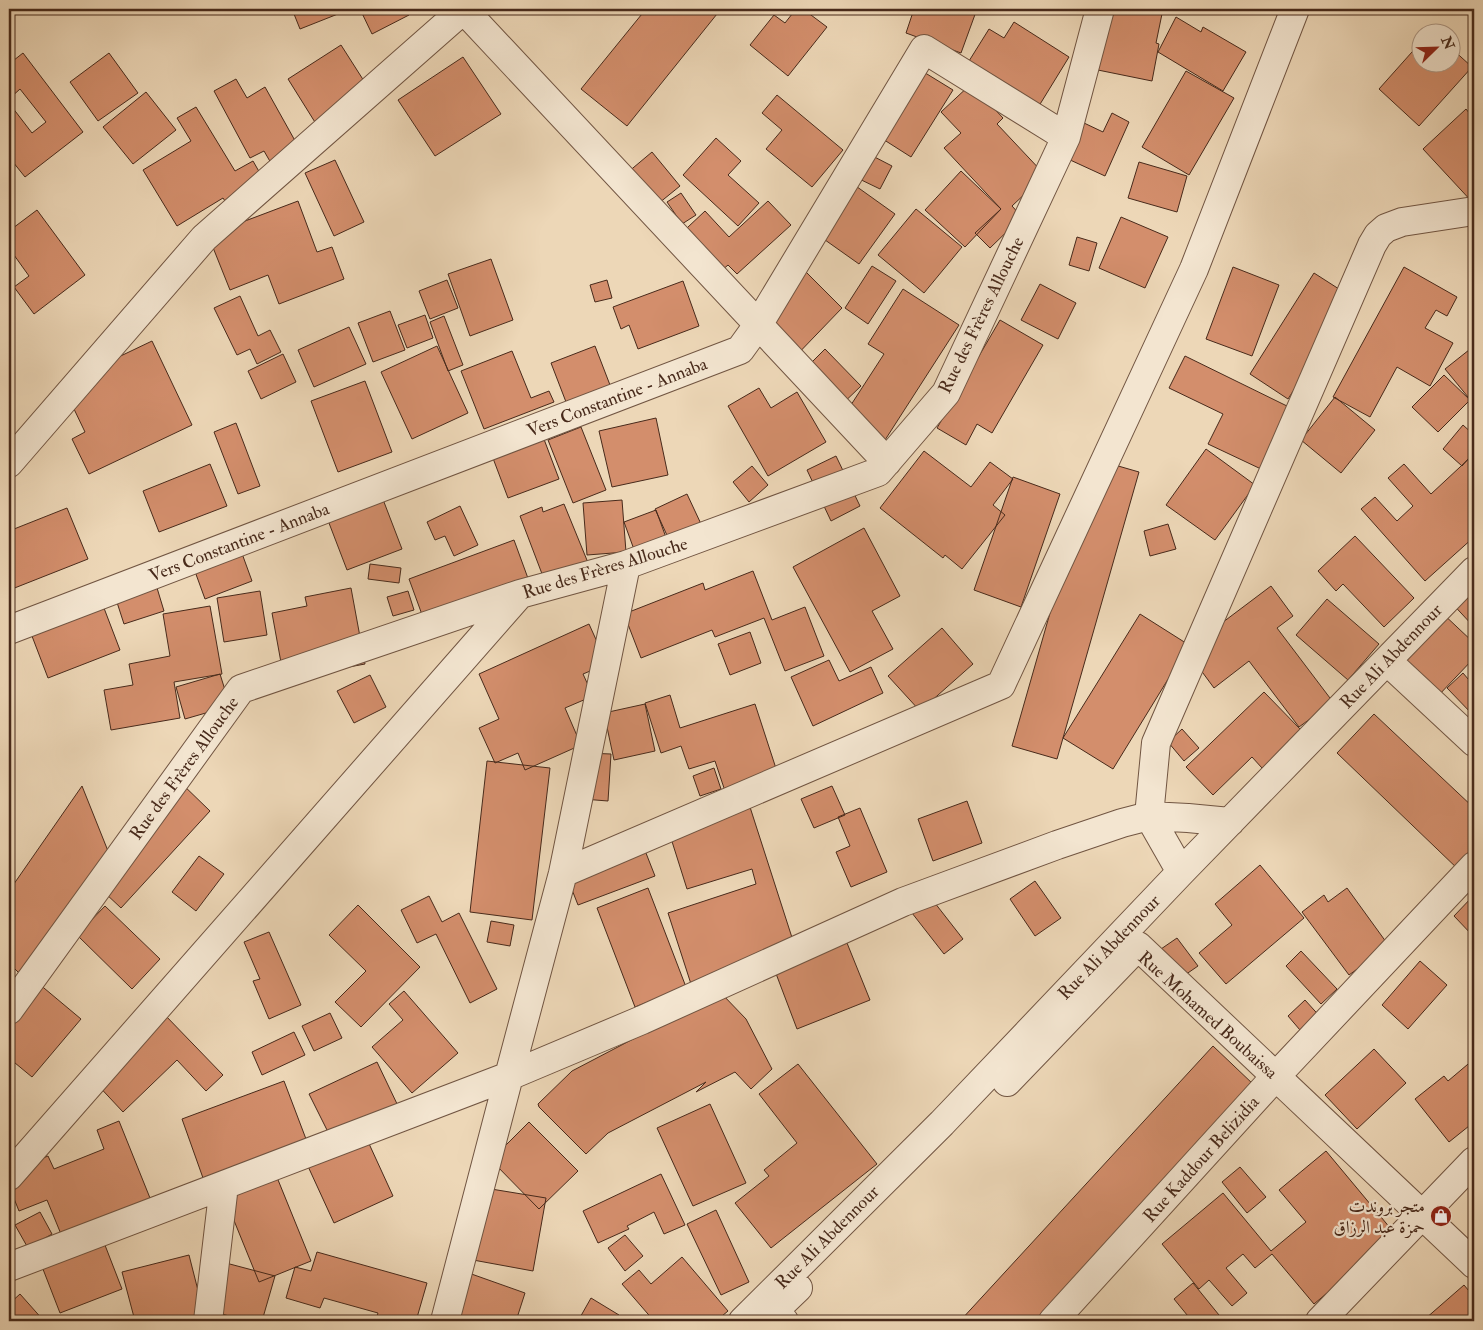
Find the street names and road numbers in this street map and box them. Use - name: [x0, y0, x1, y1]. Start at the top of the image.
- street label: Rue des Frères Allouche: [933, 233, 1030, 397]
- street label: Vers Constantine - Annaba: [524, 352, 711, 442]
- street label: Vers Constantine - Annaba: [146, 497, 333, 587]
- street label: Rue des Frères Allouche: [520, 532, 691, 605]
- street label: Rue Ali Abdennour: [1335, 599, 1448, 714]
- street label: Rue des Frères Allouche: [125, 692, 244, 844]
- street label: Rue Ali Abdennour: [1053, 890, 1166, 1005]
- street label: Rue Mohamed Boubaissa: [1133, 946, 1283, 1085]
- street label: Rue Kaddour Belizidia: [1138, 1091, 1265, 1227]
- street label: Rue Ali Abdennour: [770, 1180, 884, 1294]

